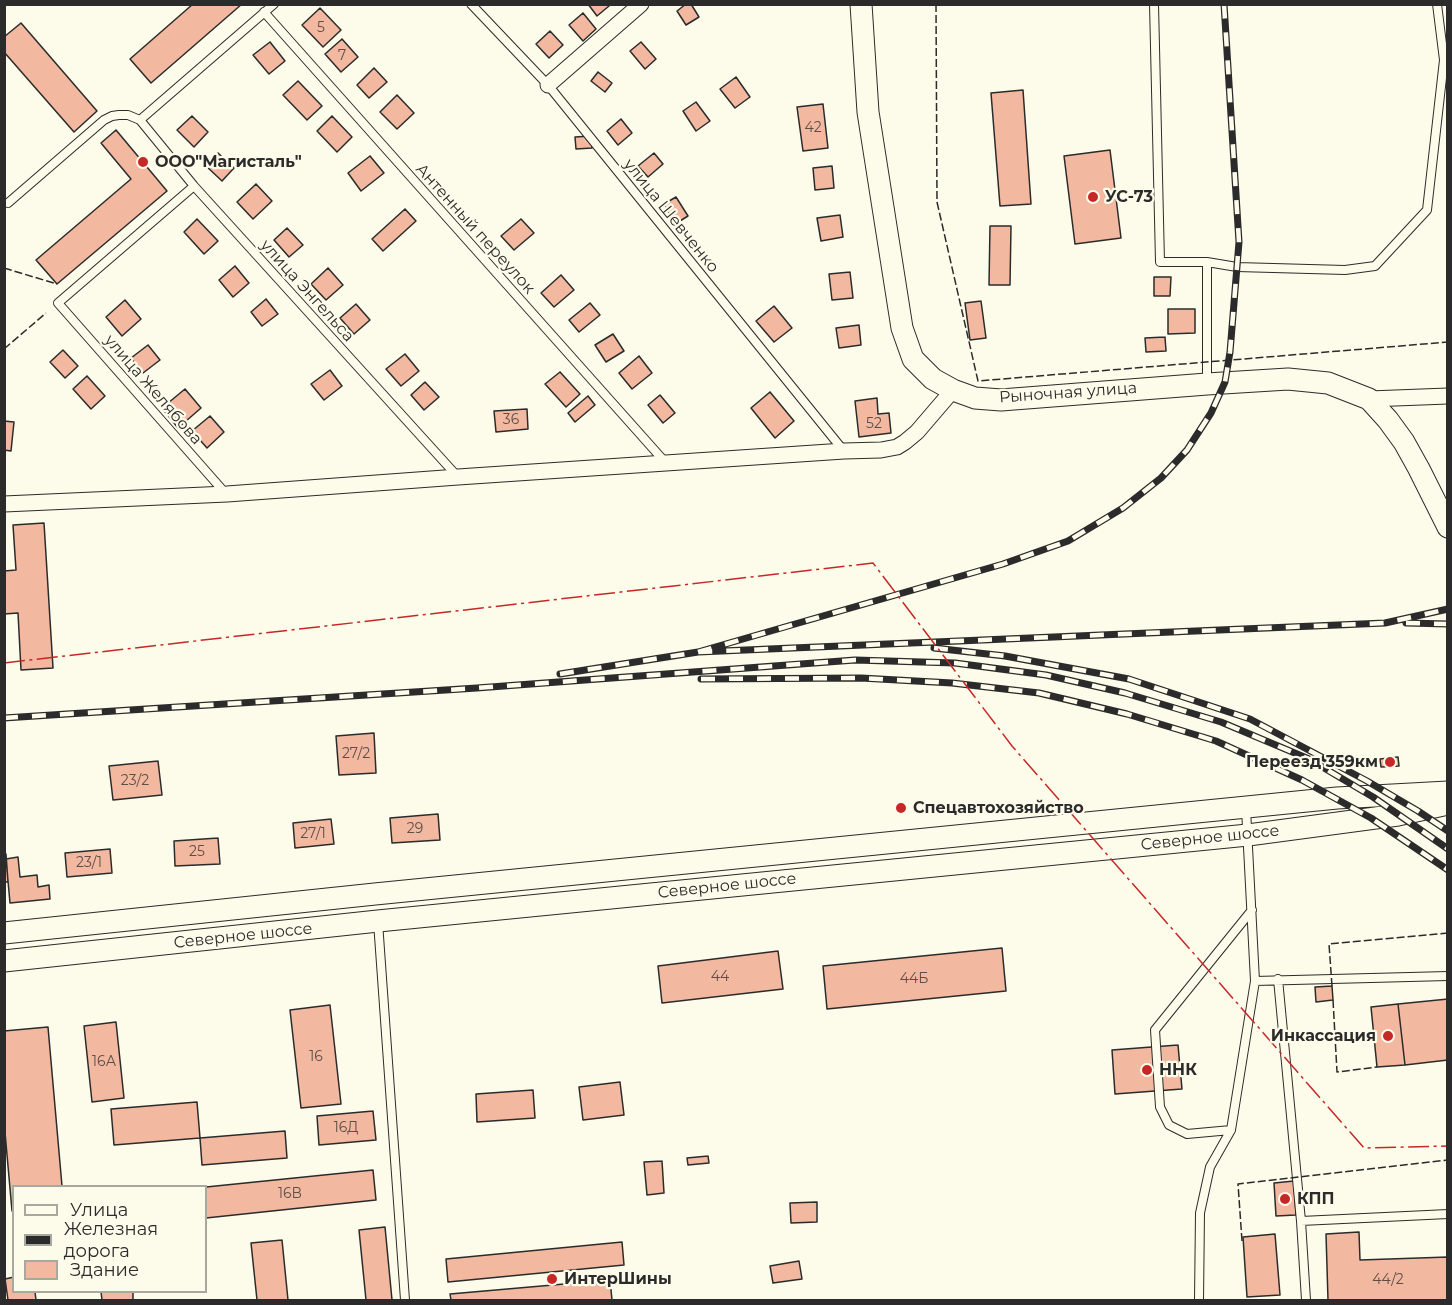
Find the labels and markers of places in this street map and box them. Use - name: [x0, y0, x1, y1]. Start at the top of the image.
- place label: ООО"Магисталь": [155, 152, 302, 172]
- marker: ООО"Магисталь": [136, 155, 150, 169]
- place label: УС-73: [1105, 187, 1153, 207]
- marker: УС-73: [1086, 190, 1100, 204]
- place label: Переезд 359км: [1246, 752, 1378, 772]
- marker: Переезд 359км: [1383, 755, 1397, 769]
- place label: Спецавтохозяйство: [913, 798, 1084, 818]
- marker: Спецавтохозяйство: [894, 801, 908, 815]
- place label: Инкассация: [1271, 1026, 1376, 1046]
- marker: Инкассация: [1381, 1029, 1395, 1043]
- place label: ННК: [1159, 1060, 1197, 1080]
- marker: ННК: [1140, 1063, 1154, 1077]
- place label: КПП: [1297, 1189, 1334, 1209]
- marker: КПП: [1278, 1192, 1292, 1206]
- place label: ИнтерШины: [564, 1269, 672, 1289]
- marker: ИнтерШины: [545, 1272, 559, 1286]

